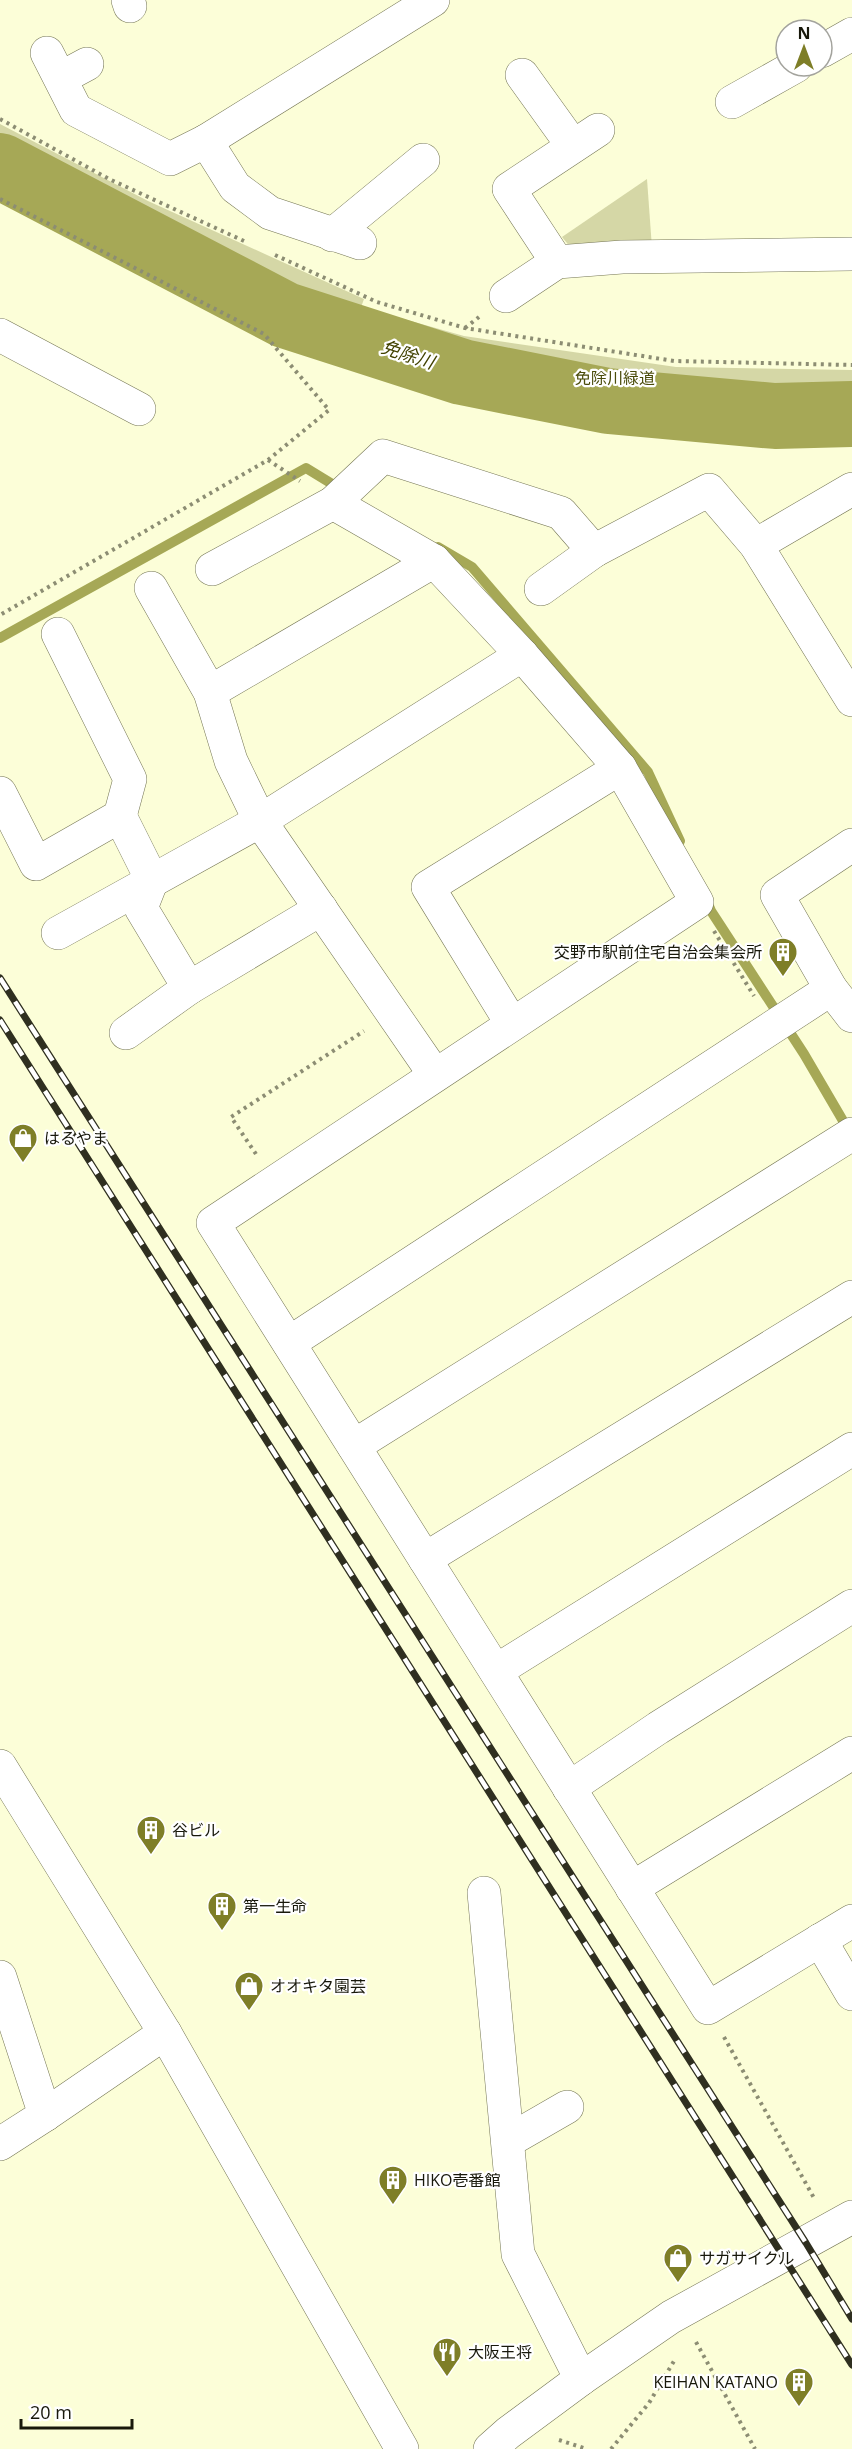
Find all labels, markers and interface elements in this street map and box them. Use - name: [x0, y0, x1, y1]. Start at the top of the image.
- north arrow: [774, 18, 834, 78]
- text: N: [797, 22, 811, 44]
- water label: 免除川: [379, 334, 439, 374]
- park label: 免除川緑道: [575, 367, 655, 389]
- building icon: 交野市駅前住宅自治会集会所: [767, 936, 799, 978]
- place label: 交野市駅前住宅自治会集会所: [554, 941, 762, 963]
- shop icon: はるやま: [7, 1122, 39, 1164]
- place label: はるやま: [44, 1127, 108, 1149]
- building icon: 谷ビル: [135, 1814, 167, 1856]
- place label: 谷ビル: [172, 1819, 220, 1841]
- building icon: 第一生命: [206, 1890, 238, 1932]
- place label: 第一生命: [243, 1895, 307, 1917]
- shop icon: オオキタ園芸: [233, 1970, 265, 2012]
- place label: オオキタ園芸: [270, 1975, 366, 1997]
- building icon: HIKO壱番館: [377, 2164, 409, 2206]
- place label: HIKO壱番館: [414, 2169, 501, 2191]
- shop icon: サガサイクル: [662, 2242, 694, 2284]
- place label: サガサイクル: [699, 2247, 794, 2269]
- restaurant icon: 大阪王将: [431, 2336, 463, 2378]
- place label: 大阪王将: [468, 2341, 532, 2363]
- building icon: KEIHAN KATANO: [783, 2366, 815, 2408]
- place label: KEIHAN KATANO: [653, 2371, 778, 2393]
- scale bar: [21, 2392, 132, 2430]
- text: 20 m: [30, 2400, 72, 2424]

